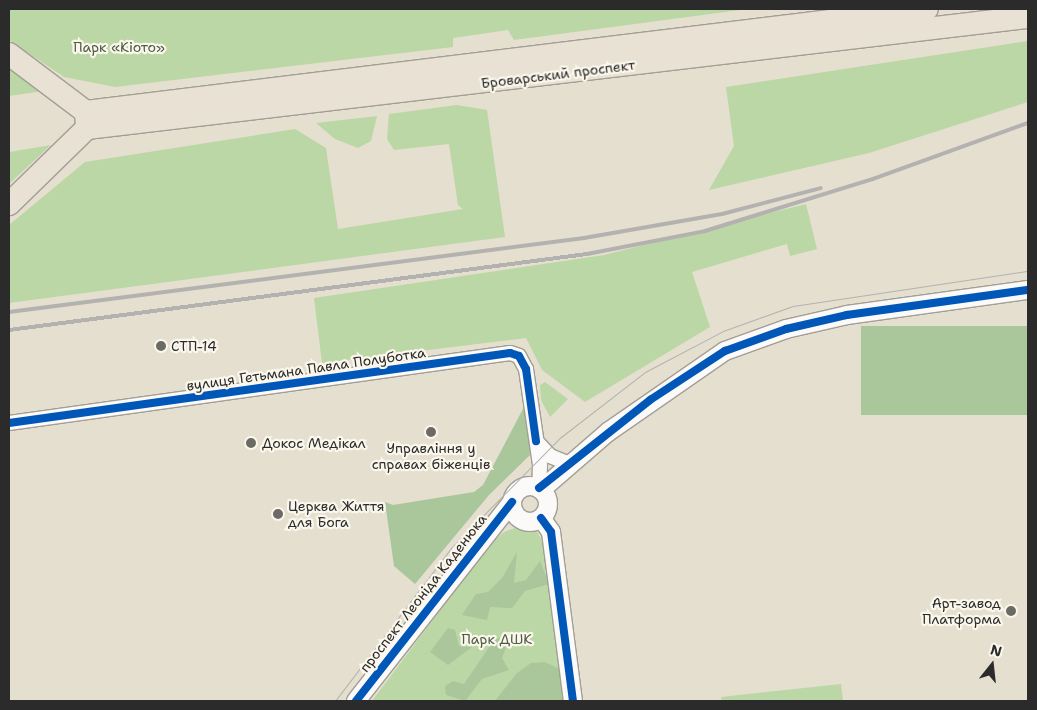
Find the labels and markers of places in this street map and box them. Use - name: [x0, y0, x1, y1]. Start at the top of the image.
- place label: СТП-14: [171, 338, 217, 354]
- marker: СТП-14: [155, 340, 167, 352]
- marker: Управління у справах біженців: [425, 426, 437, 438]
- place label: Докос Медікал: [262, 435, 366, 451]
- marker: Докос Медікал: [244, 436, 258, 450]
- place label: Управління у справах біженців: [372, 440, 490, 472]
- place label: Церква Життя для Бога: [288, 498, 384, 530]
- marker: Церква Життя для Бога: [272, 508, 284, 520]
- place label: Арт-завод Платформа: [922, 595, 1001, 628]
- marker: Арт-завод Платформа: [1005, 605, 1017, 617]

